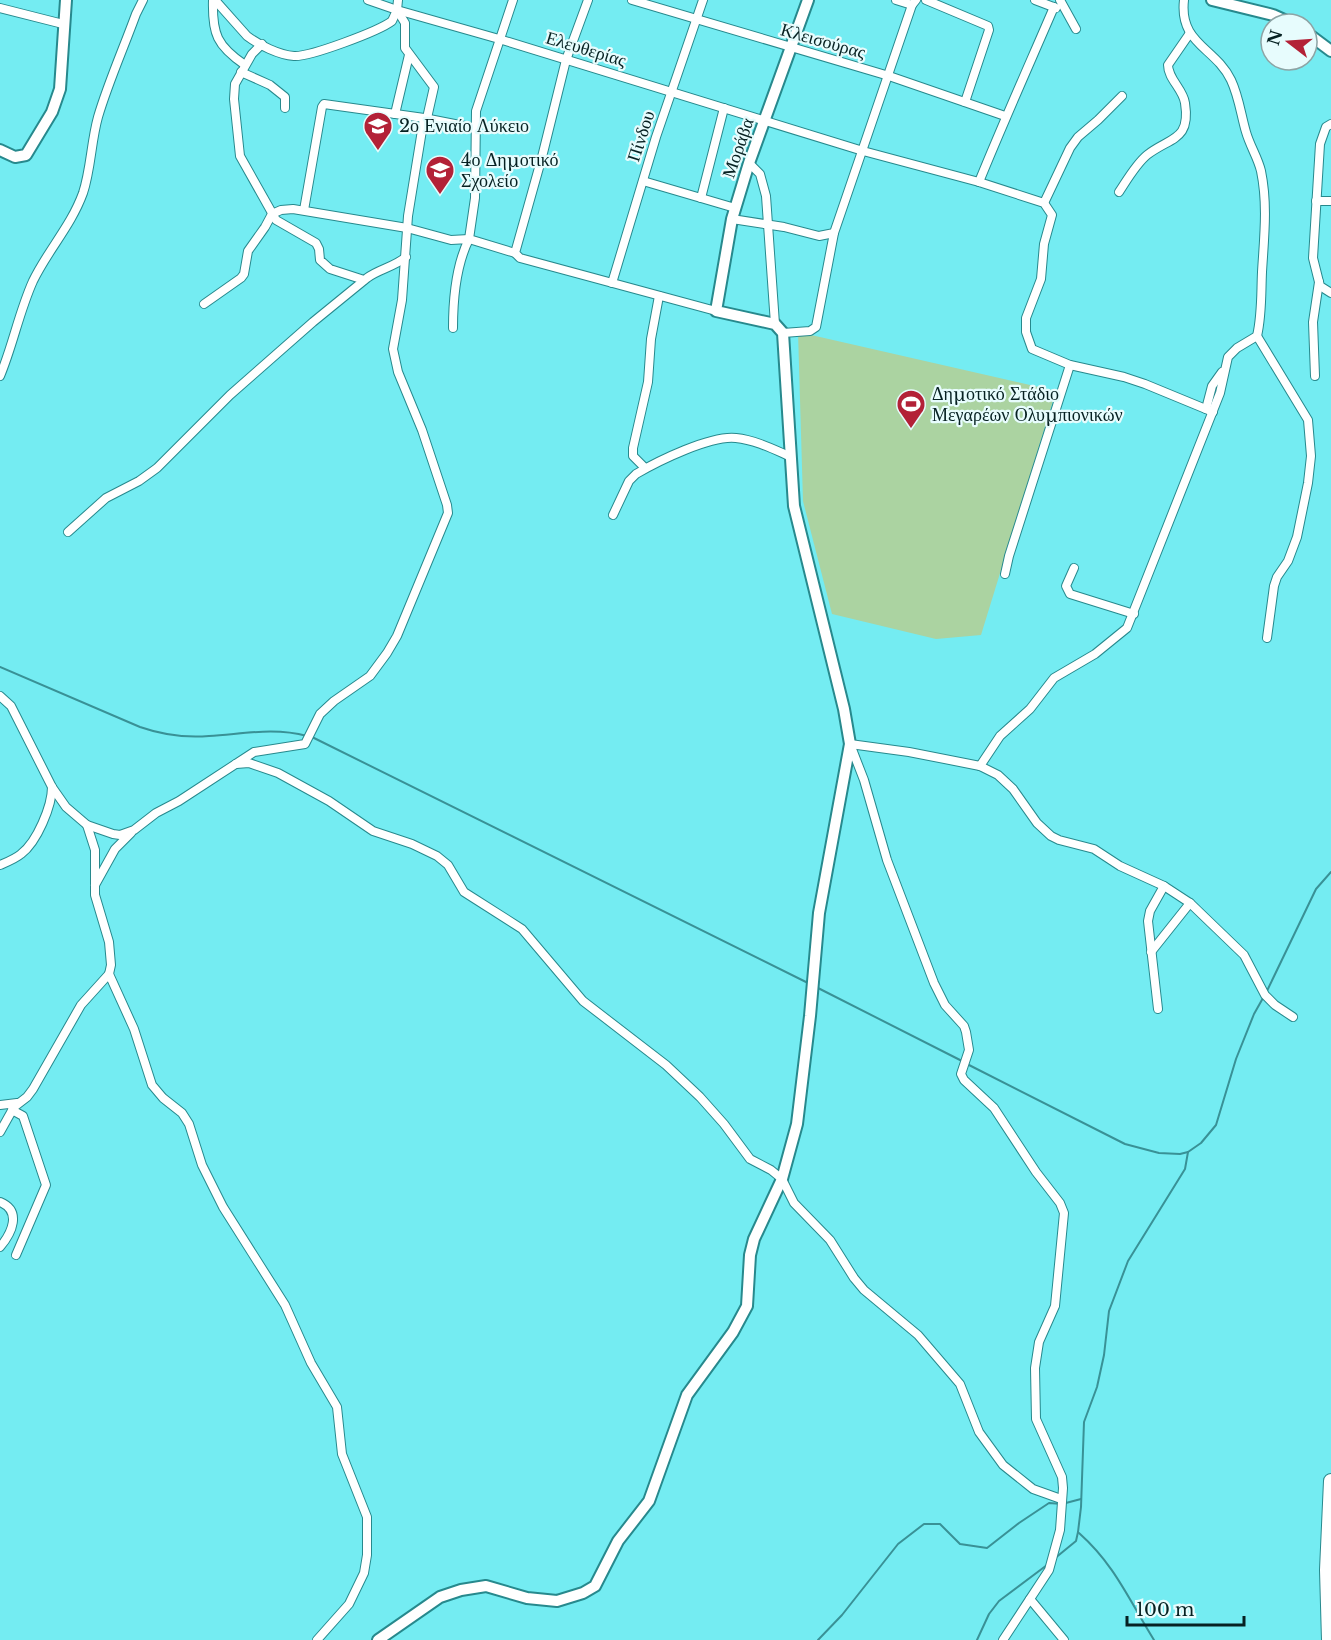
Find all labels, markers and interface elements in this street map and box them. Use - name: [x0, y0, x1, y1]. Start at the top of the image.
- north arrow: [1259, 12, 1319, 72]
- street label: Κλεισούρας: [778, 18, 868, 64]
- street label: Ελευθερίας: [543, 26, 629, 72]
- text: N: [1263, 27, 1286, 48]
- street label: Πίνδου: [622, 108, 660, 164]
- school or university icon: 2ο Ενιαίο Λύκειο: [362, 110, 394, 152]
- place label: 2ο Ενιαίο Λύκειο: [399, 115, 529, 137]
- street label: Μοράβα: [718, 115, 759, 181]
- place label: 4ο Δημοτικό Σχολείο: [461, 149, 558, 192]
- school or university icon: 4ο Δημοτικό Σχολείο: [424, 154, 456, 196]
- place label: Δημοτικό Στάδιο Μεγαρέων Ολυμπιονικών: [932, 383, 1123, 426]
- sports icon: Δημοτικό Στάδιο Μεγαρέων Ολυμπιονικών: [895, 388, 927, 430]
- scale bar: [1127, 1589, 1244, 1627]
- text: 100 m: [1136, 1599, 1194, 1621]

